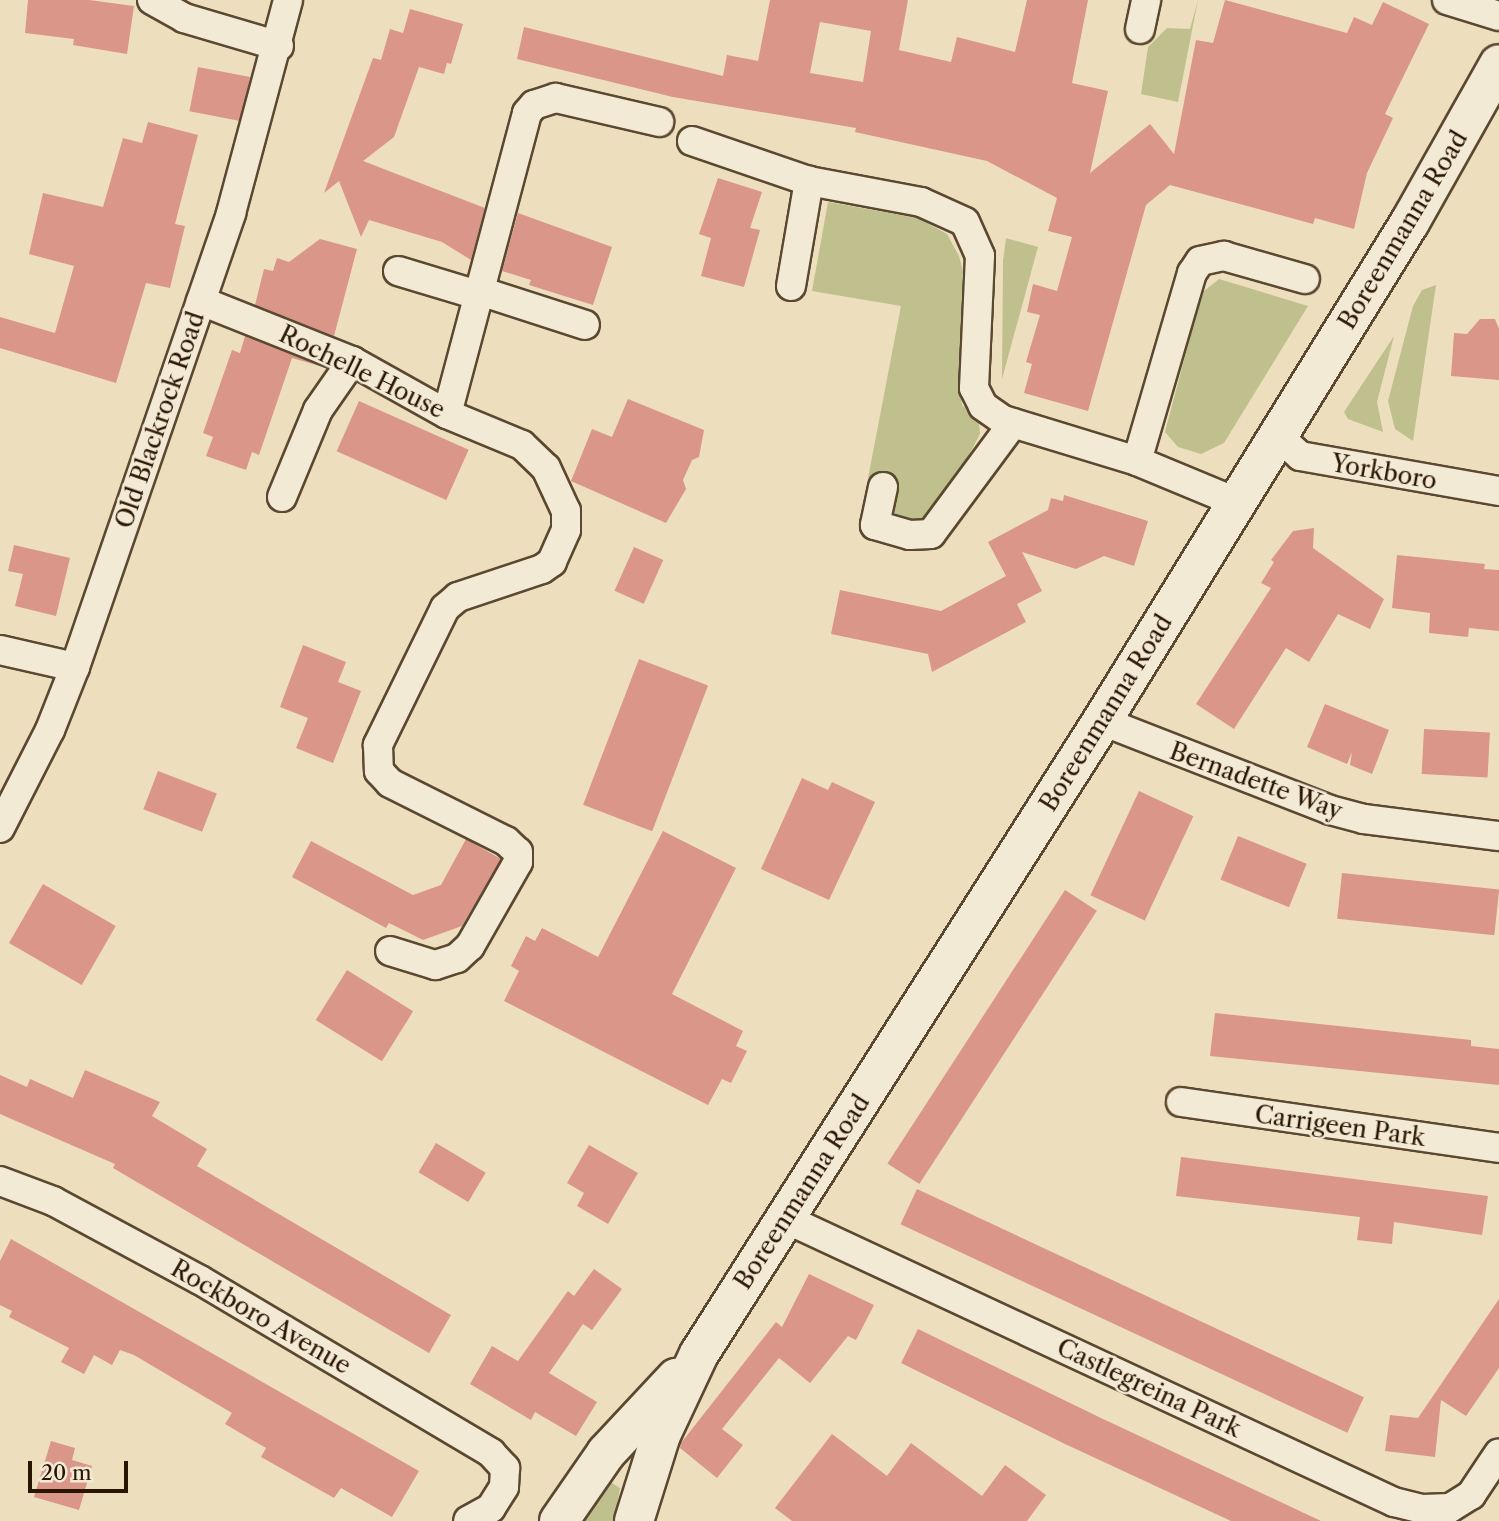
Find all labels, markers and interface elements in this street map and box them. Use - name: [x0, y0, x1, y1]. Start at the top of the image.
- street label: Boreenmanna Road: [1332, 125, 1474, 335]
- street label: Old Blackrock Road: [109, 308, 211, 532]
- street label: Rochelle House: [275, 319, 449, 425]
- street label: Yorkboro: [1329, 449, 1439, 495]
- street label: Boreenmanna Road: [1034, 609, 1178, 817]
- street label: Bernadette Way: [1165, 736, 1347, 826]
- street label: Boreenmanna Road: [728, 1089, 876, 1295]
- street label: Carrigeen Park: [1253, 1100, 1427, 1152]
- street label: Rockboro Avenue: [165, 1254, 357, 1380]
- street label: Castlegreina Park: [1052, 1333, 1246, 1443]
- scale bar: [32, 1448, 131, 1492]
- text: 20 m: [41, 1460, 92, 1485]

